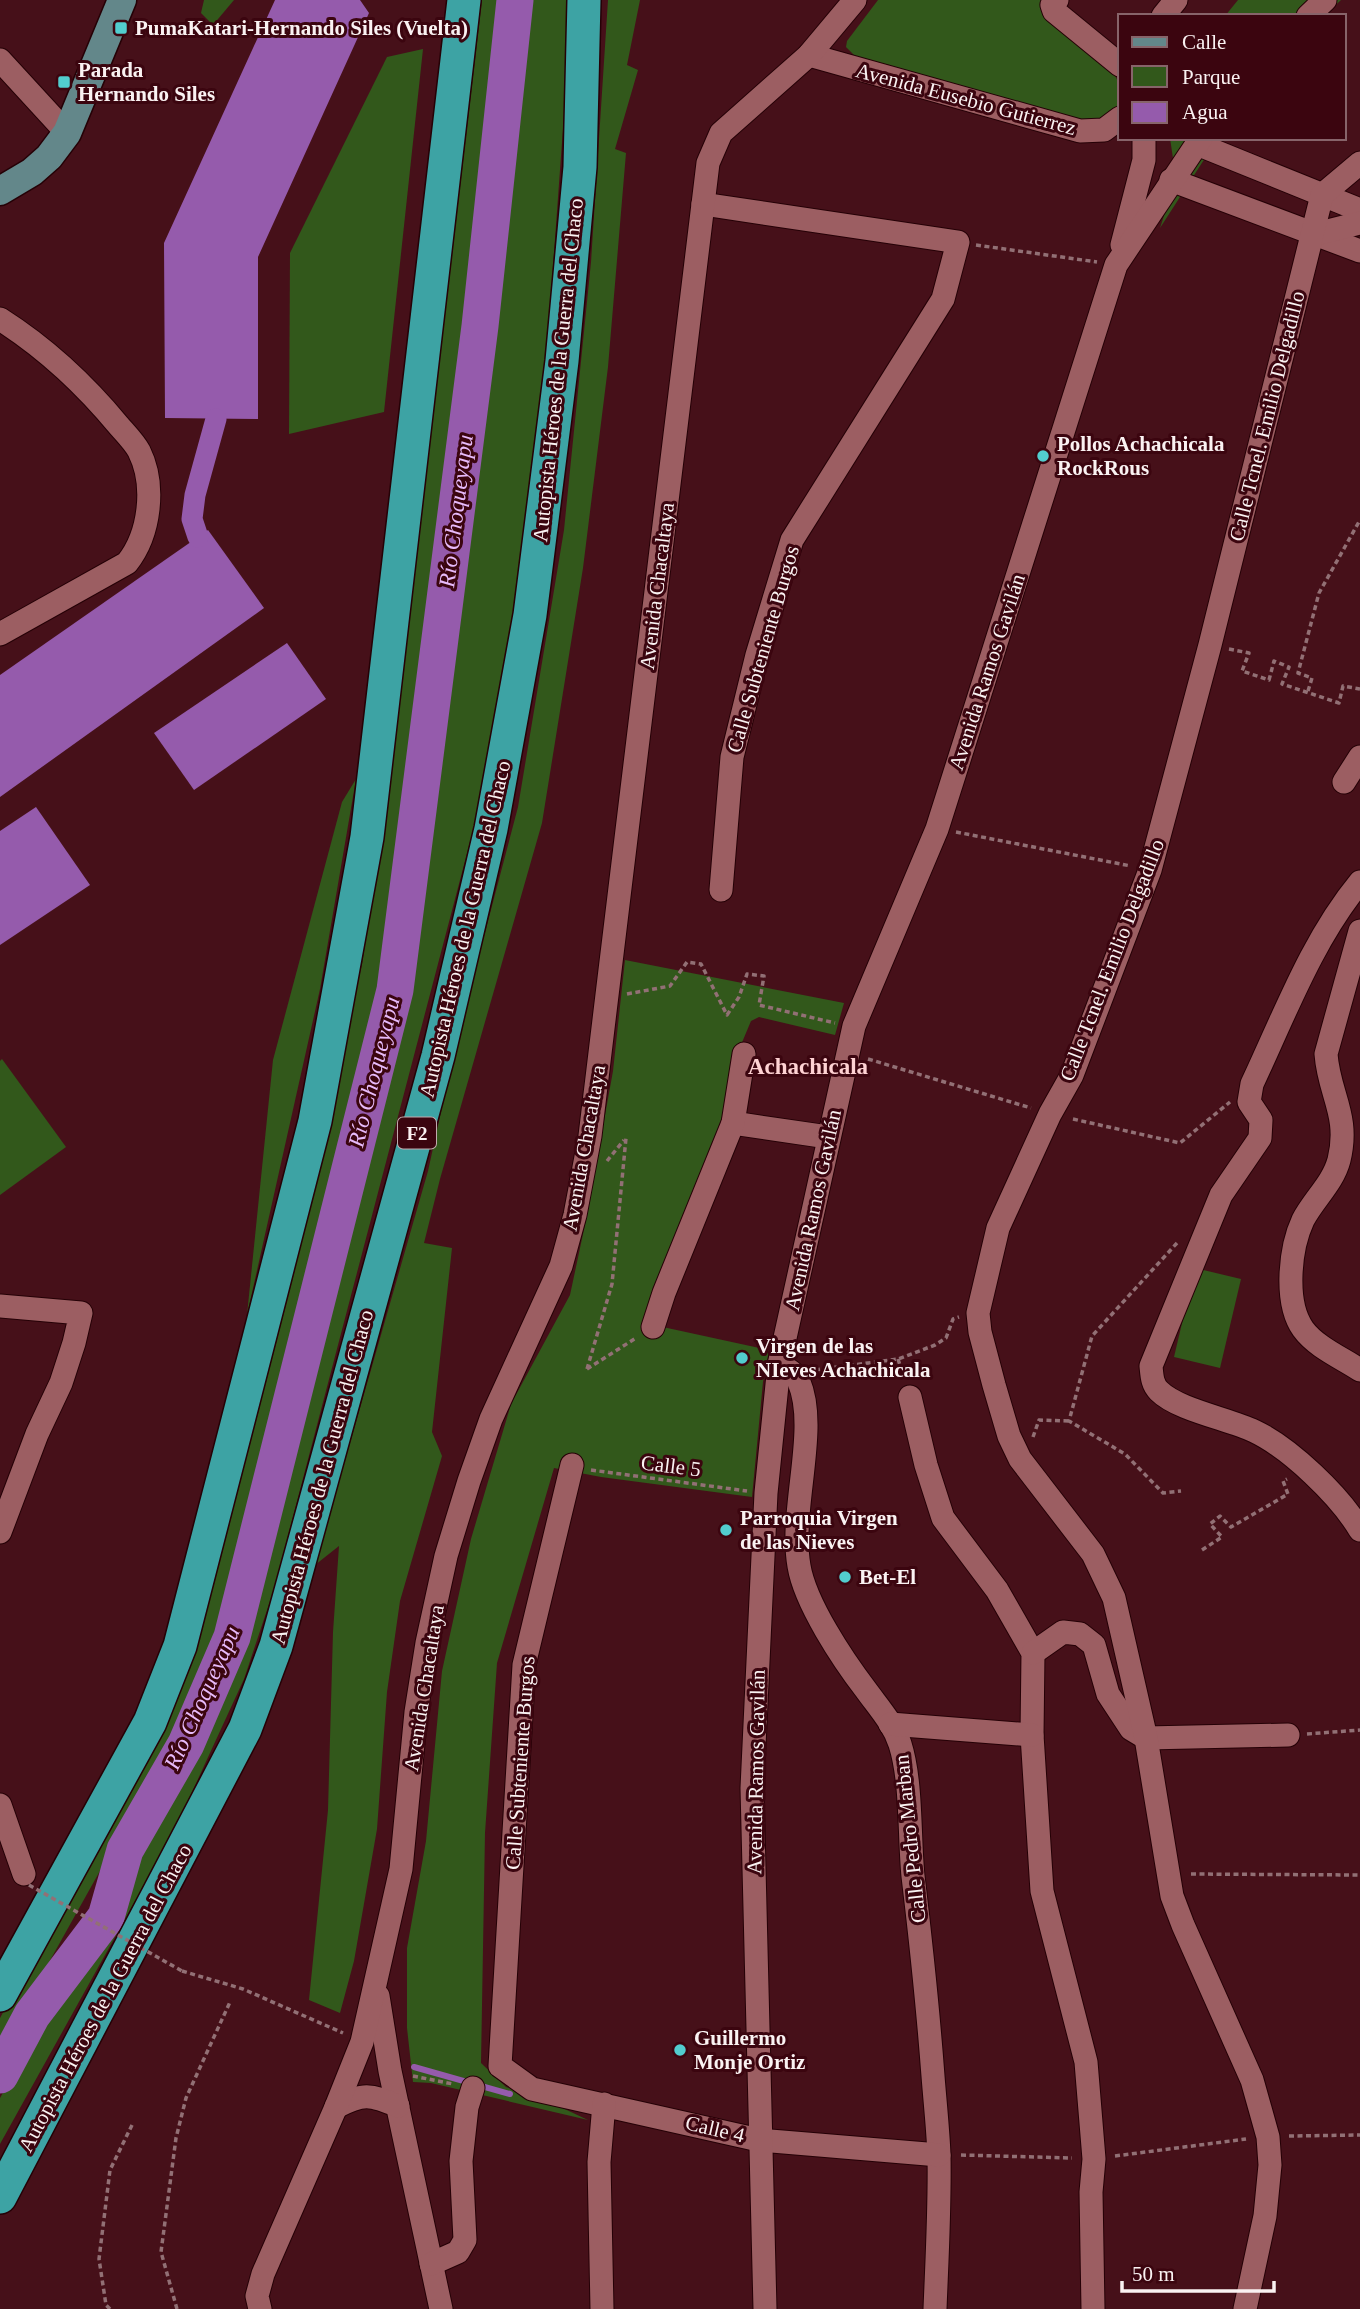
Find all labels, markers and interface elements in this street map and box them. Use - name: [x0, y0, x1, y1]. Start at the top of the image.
- legend: [1118, 14, 1346, 140]
- place label: PumaKatari-Hernando Siles (Vuelta): [135, 16, 468, 40]
- marker: PumaKatari-Hernando Siles (Vuelta): [113, 20, 129, 36]
- text: Calle: [1182, 30, 1226, 54]
- place label: Parada Hernando Siles: [78, 58, 215, 106]
- street label: Avenida Eusebio Gutierrez: [853, 58, 1079, 140]
- text: Parque: [1182, 65, 1240, 89]
- marker: Parada Hernando Siles: [56, 74, 72, 90]
- text: Agua: [1182, 100, 1228, 124]
- street label: Autopista Héroes de la Guerra del Chaco: [528, 197, 588, 543]
- street label: Calle Tcnel. Emilio Delgadillo: [1224, 288, 1310, 544]
- place label: Pollos Achachicala RockRous: [1057, 432, 1225, 480]
- water label: Río Choqueyapu: [434, 433, 478, 590]
- marker: Pollos Achachicala RockRous: [1035, 448, 1051, 464]
- street label: Avenida Chacaltaya: [635, 500, 679, 671]
- street label: Calle Subteniente Burgos: [722, 543, 804, 755]
- street label: Avenida Ramos Gavilán: [944, 570, 1030, 773]
- street label: Autopista Héroes de la Guerra del Chaco: [414, 758, 516, 1100]
- street label: Calle Tcnel. Emilio Delgadillo: [1055, 836, 1169, 1084]
- water label: Río Choqueyapu: [343, 994, 405, 1151]
- district label: Achachicala: [748, 1054, 869, 1079]
- street label: Avenida Chacaltaya: [558, 1062, 611, 1233]
- street label: Avenida Ramos Gavilán: [780, 1107, 846, 1313]
- road number: F2: [398, 1118, 436, 1148]
- street label: Autopista Héroes de la Guerra del Chaco: [266, 1307, 378, 1647]
- place label: Virgen de las NIeves Achachicala: [756, 1334, 931, 1382]
- marker: Virgen de las NIeves Achachicala: [734, 1350, 750, 1366]
- street label: Calle 5: [640, 1450, 702, 1482]
- place label: Parroquia Virgen de las Nieves: [740, 1506, 898, 1554]
- marker: Parroquia Virgen de las Nieves: [718, 1522, 734, 1538]
- place label: Bet-El: [859, 1565, 916, 1589]
- marker: Bet-El: [837, 1569, 853, 1585]
- street label: Avenida Chacaltaya: [399, 1602, 449, 1773]
- water label: Río Choqueyapu: [159, 1623, 245, 1774]
- street label: Calle Subteniente Burgos: [501, 1655, 539, 1871]
- street label: Avenida Ramos Gavilán: [742, 1669, 770, 1875]
- street label: Calle Pedro Marban: [889, 1753, 931, 1924]
- street label: Autopista Héroes de la Guerra del Chaco: [13, 1840, 197, 2156]
- place label: Guillermo Monje Ortiz: [694, 2026, 805, 2074]
- marker: Guillermo Monje Ortiz: [672, 2042, 688, 2058]
- street label: Calle 4: [683, 2111, 747, 2148]
- scale bar: [1122, 2250, 1274, 2294]
- text: 50 m: [1132, 2262, 1175, 2286]

